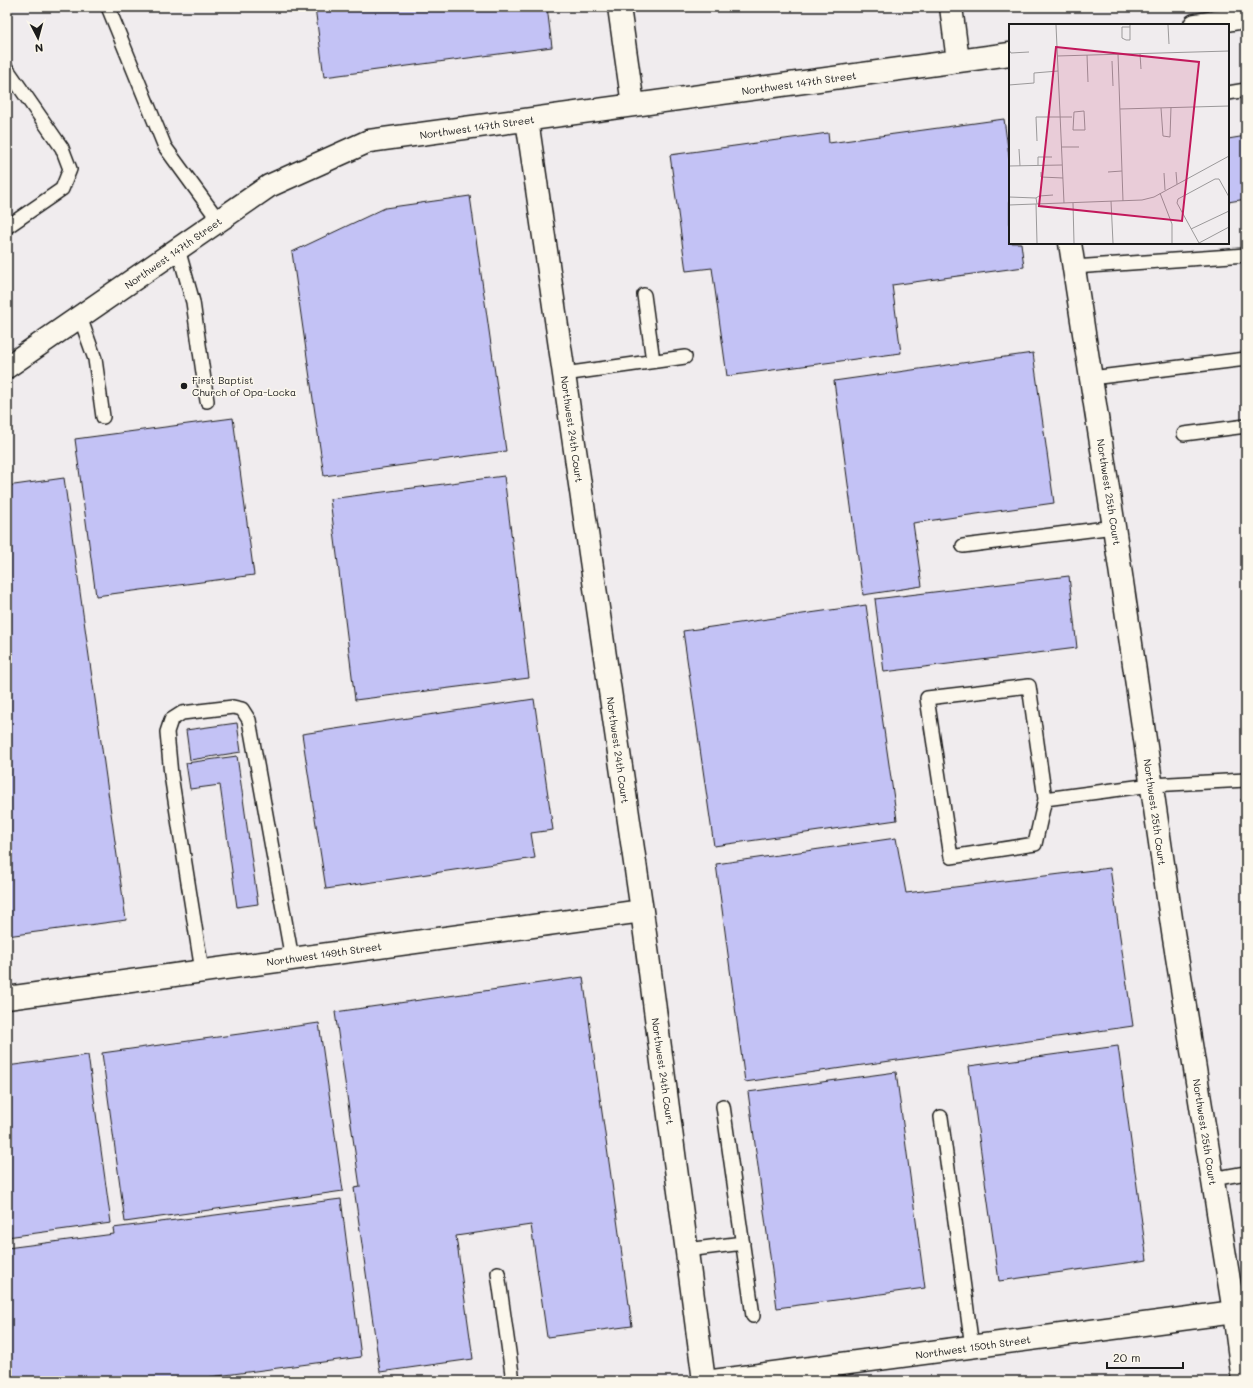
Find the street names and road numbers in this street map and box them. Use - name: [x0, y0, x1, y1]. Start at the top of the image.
- street label: Northwest 147th Street: [741, 68, 857, 98]
- street label: Northwest 147th Street: [419, 112, 535, 142]
- street label: Northwest 147th Street: [122, 214, 224, 292]
- street label: Northwest 24th Court: [558, 375, 586, 483]
- street label: Northwest 25th Court: [1094, 438, 1124, 546]
- street label: Northwest 24th Court: [604, 696, 632, 804]
- street label: Northwest 25th Court: [1141, 758, 1169, 866]
- street label: Northwest 149th Street: [266, 939, 382, 969]
- street label: Northwest 24th Court: [649, 1017, 677, 1125]
- street label: Northwest 25th Court: [1190, 1078, 1220, 1186]
- street label: Northwest 150th Street: [914, 1332, 1032, 1362]

